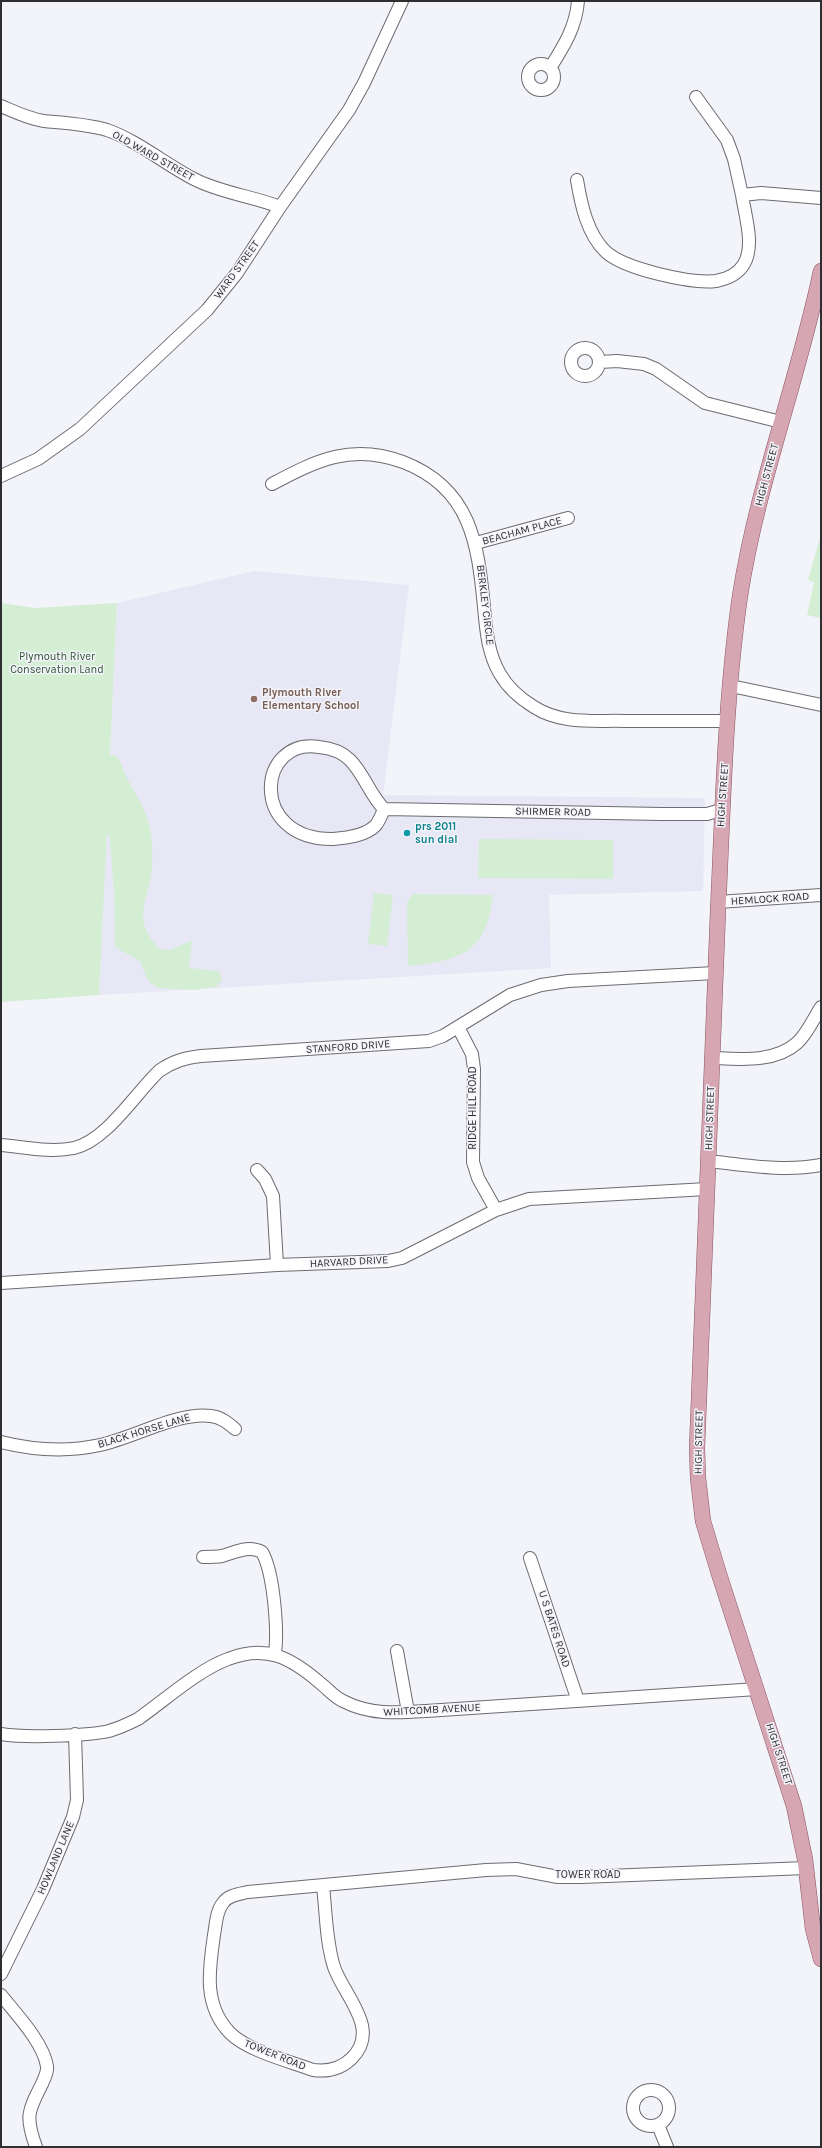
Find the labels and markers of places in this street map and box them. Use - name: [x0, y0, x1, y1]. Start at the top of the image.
- place label: Plymouth River Elementary School: [262, 686, 360, 712]
- marker: Plymouth River Elementary School: [249, 694, 259, 704]
- place label: prs 2011 sun dial: [415, 820, 457, 846]
- marker: prs 2011 sun dial: [402, 828, 412, 838]

